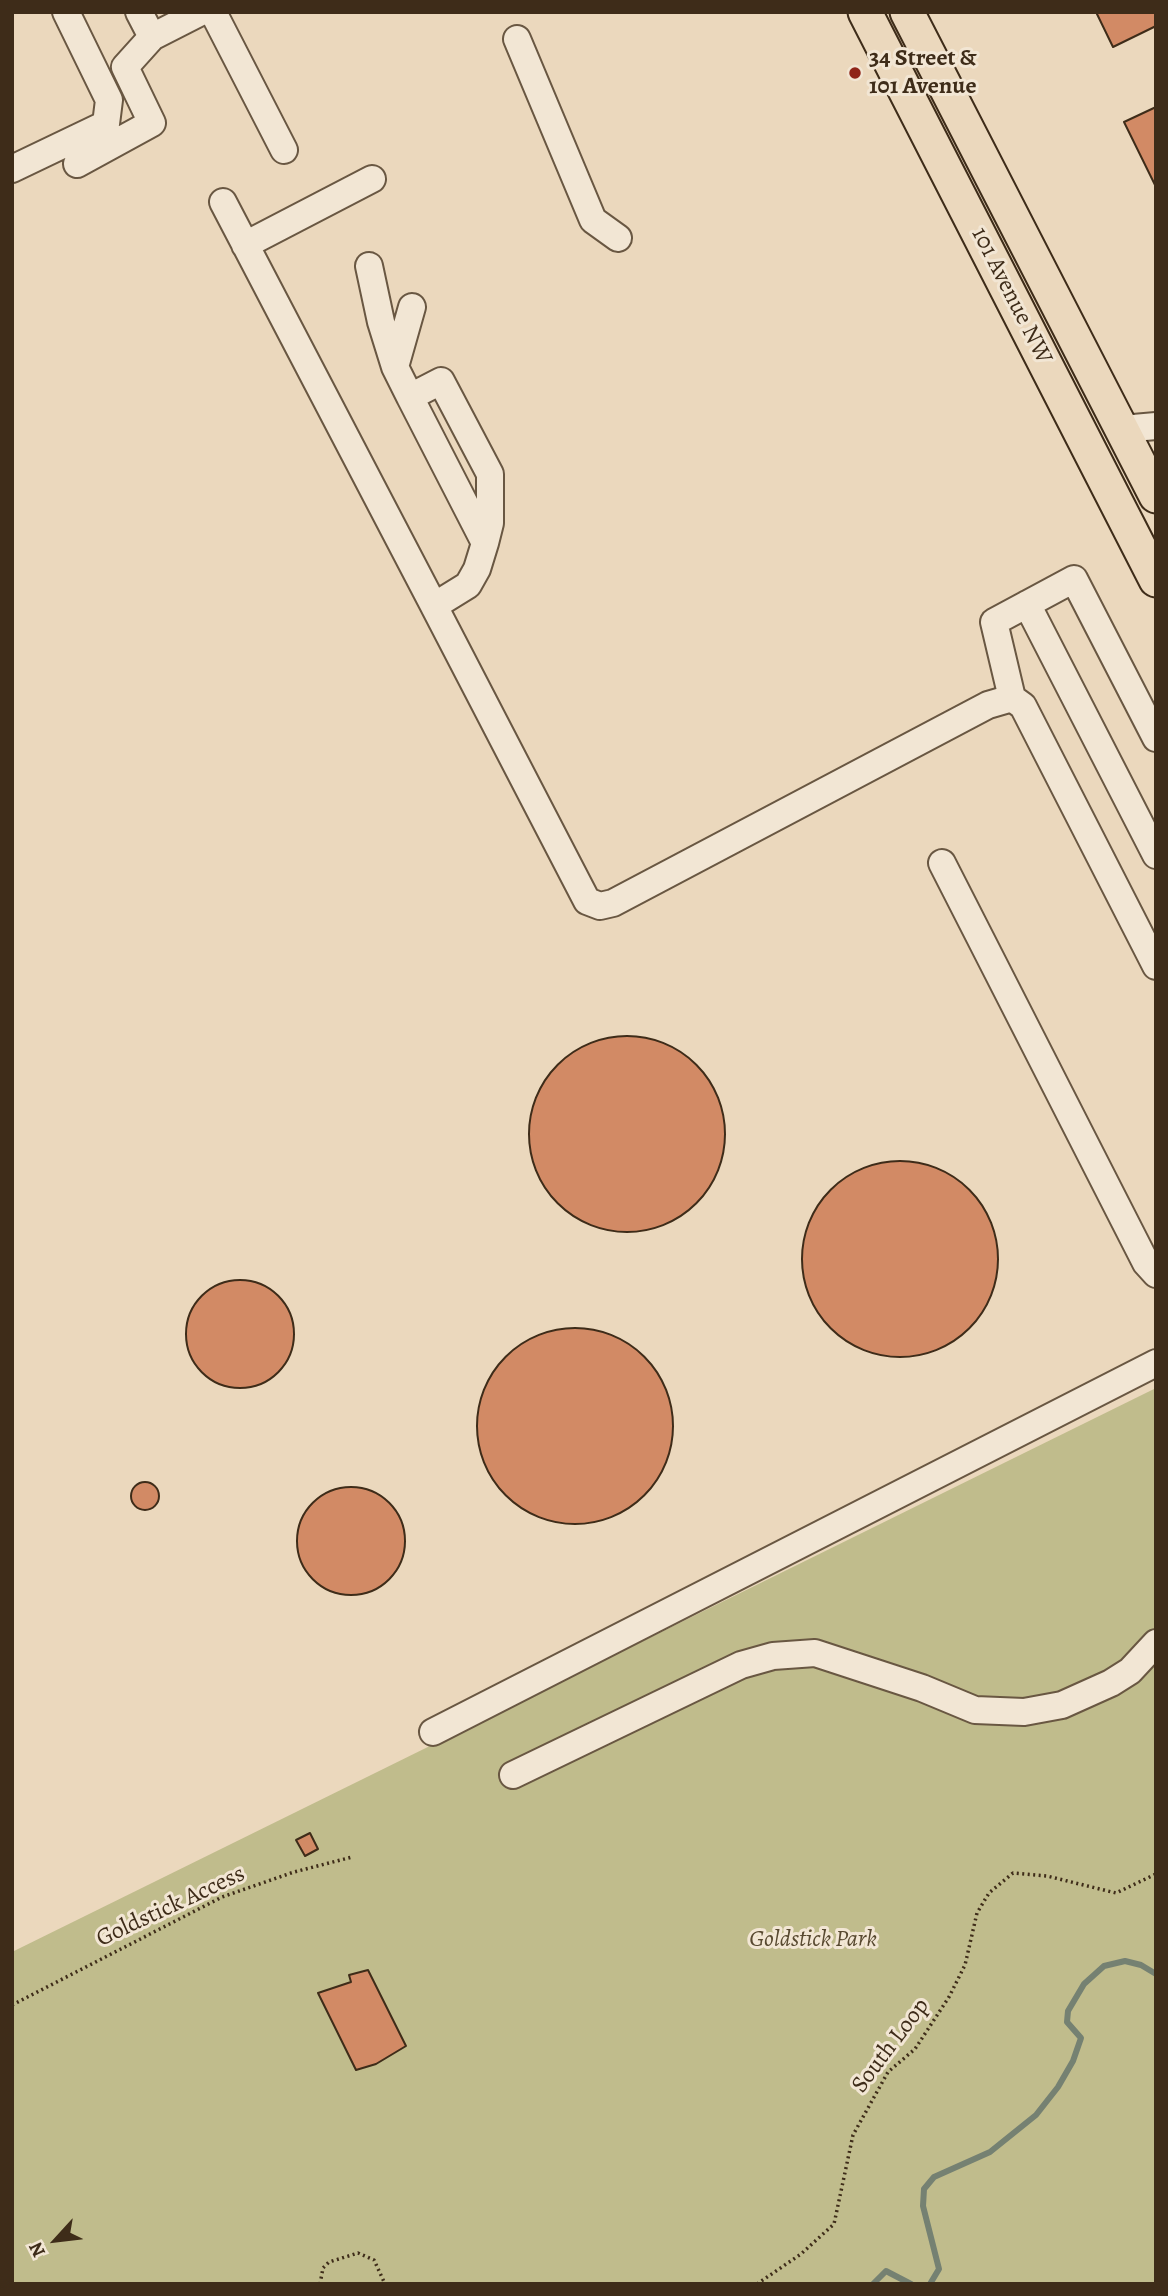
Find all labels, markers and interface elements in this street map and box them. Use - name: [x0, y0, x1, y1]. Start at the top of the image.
- place label: 34 Street & 101 Avenue: [869, 45, 977, 101]
- marker: 34 Street & 101 Avenue: [847, 65, 863, 81]
- street label: 101 Avenue NW: [964, 223, 1058, 369]
- street label: Goldstick Access: [92, 1860, 250, 1954]
- park label: Goldstick Park: [749, 1926, 877, 1954]
- street label: South Loop: [846, 1993, 936, 2099]
- north arrow: [21, 2205, 91, 2275]
- text: N: [23, 2237, 52, 2262]

